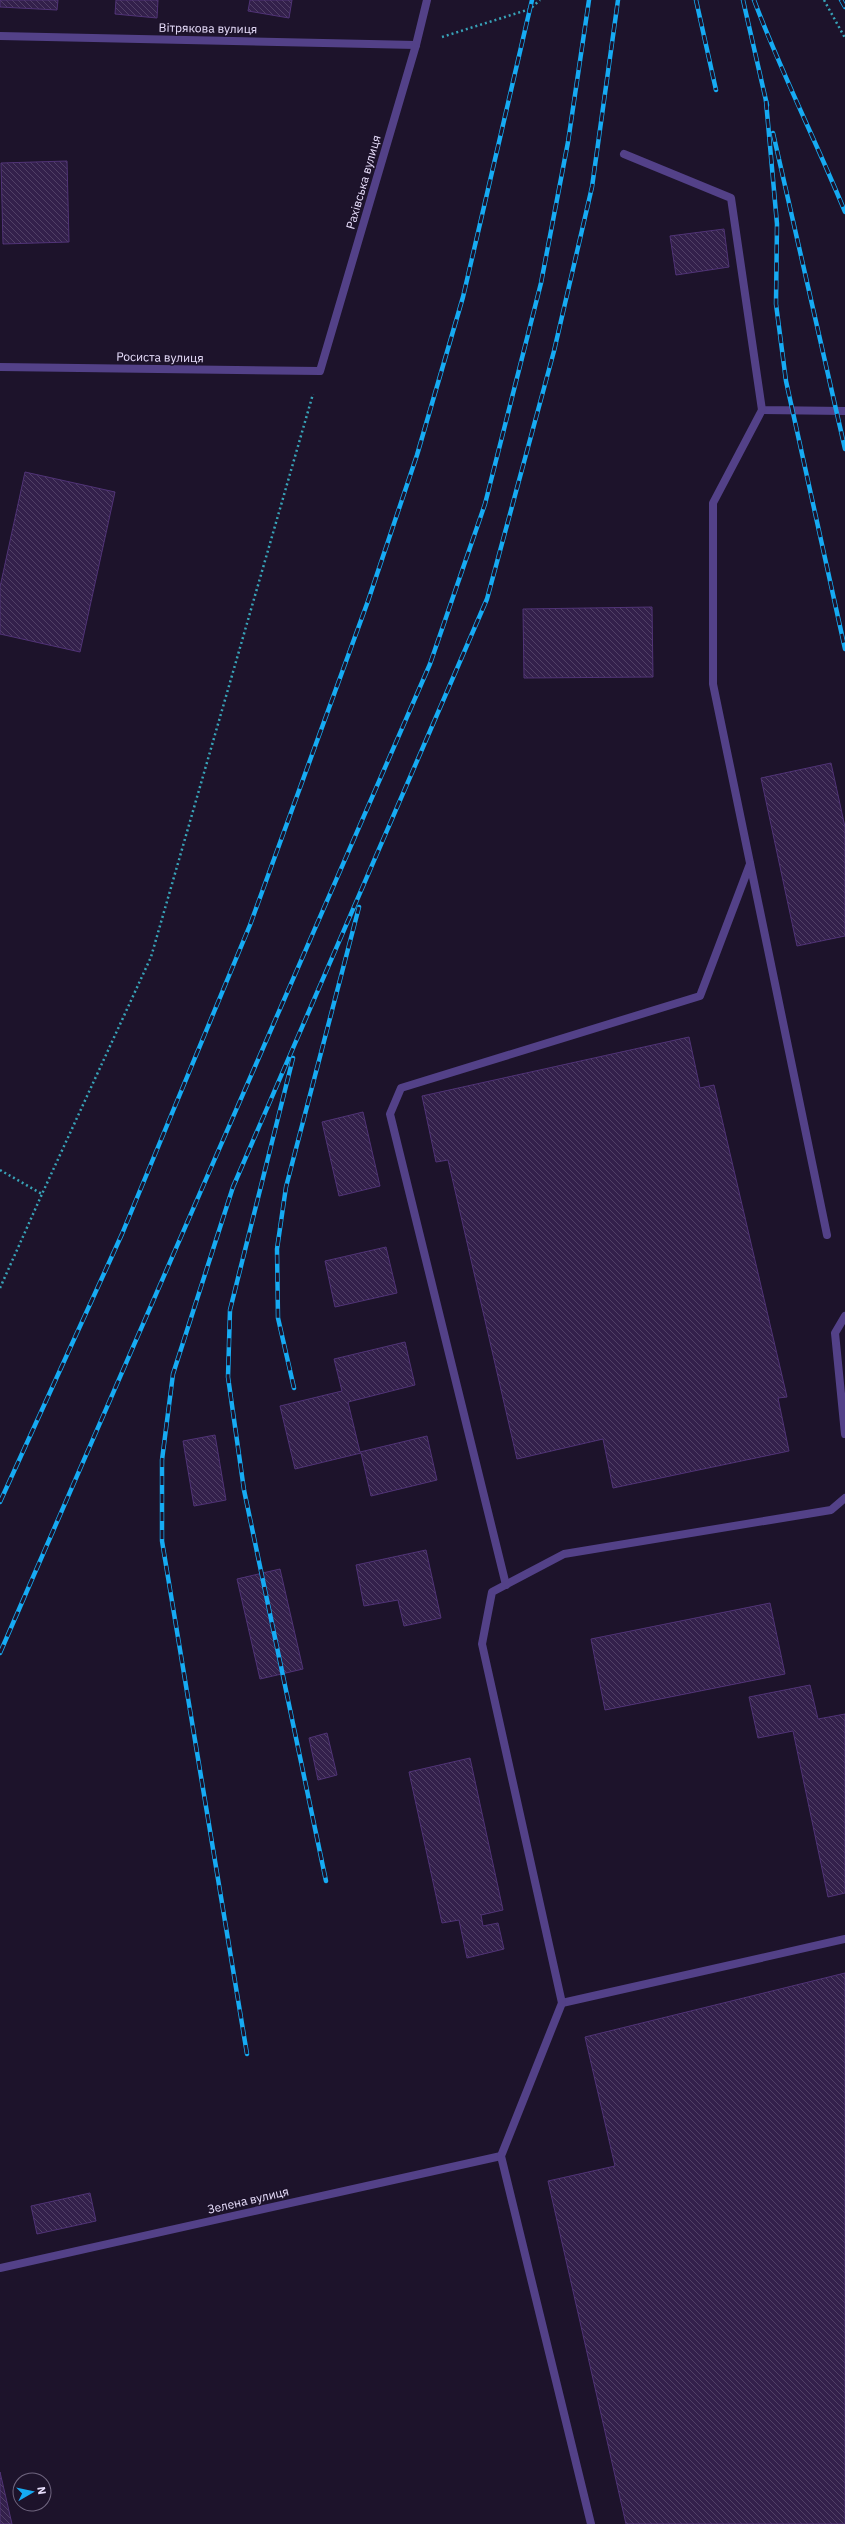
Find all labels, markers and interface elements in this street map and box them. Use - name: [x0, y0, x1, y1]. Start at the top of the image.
- street label: Вітрякова вулиця: [159, 20, 257, 36]
- street label: Рахівська вулиця: [342, 133, 384, 231]
- street label: Росиста вулиця: [116, 349, 204, 365]
- street label: Зелена вулиця: [206, 2183, 290, 2217]
- north arrow: [12, 2472, 52, 2512]
- text: N: [34, 2485, 49, 2495]

